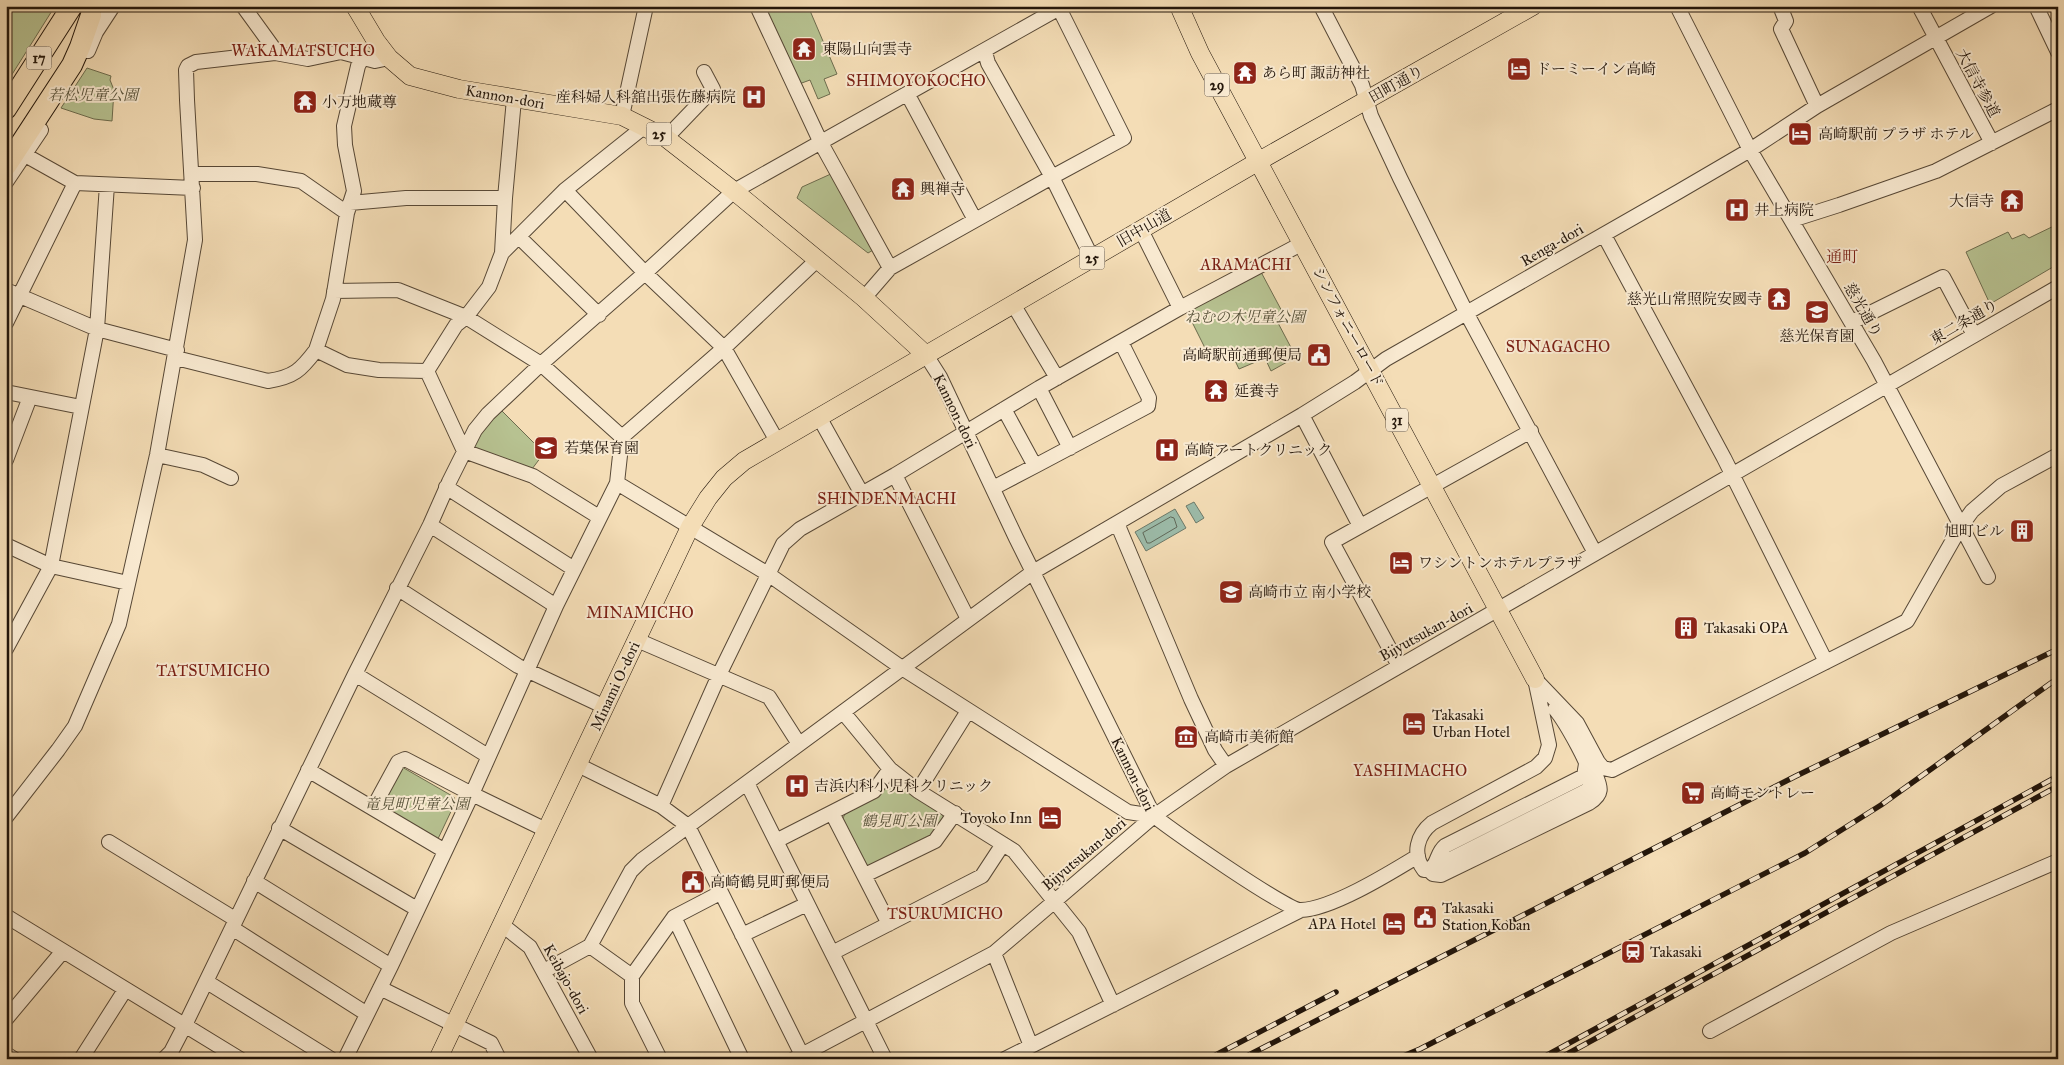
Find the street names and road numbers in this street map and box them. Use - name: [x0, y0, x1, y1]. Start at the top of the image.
- road number: 17: [26, 46, 52, 70]
- street label: 大信寺参道: [1952, 46, 2004, 120]
- street label: 田町通り: [1365, 62, 1427, 106]
- road number: 29: [1204, 74, 1230, 96]
- street label: Kannon-dori: [464, 81, 546, 113]
- road number: 25: [646, 122, 672, 146]
- street label: 旧中山道: [1114, 205, 1174, 251]
- street label: Renga-dori: [1518, 220, 1586, 270]
- road number: 25: [1080, 247, 1104, 270]
- street label: シンフォニーロード: [1309, 264, 1387, 390]
- street label: 慈光通り: [1840, 280, 1886, 340]
- street label: 東二条通り: [1927, 295, 2001, 349]
- street label: Kannon-dori: [929, 371, 981, 451]
- road number: 31: [1386, 408, 1408, 432]
- street label: Bijyutsukan-dori: [1376, 599, 1476, 665]
- street label: Minami O-dori: [586, 638, 644, 734]
- street label: Kannon-dori: [1107, 734, 1159, 814]
- street label: Bijyutsukan-dori: [1038, 814, 1130, 894]
- street label: Keibajo-dori: [540, 941, 592, 1017]

